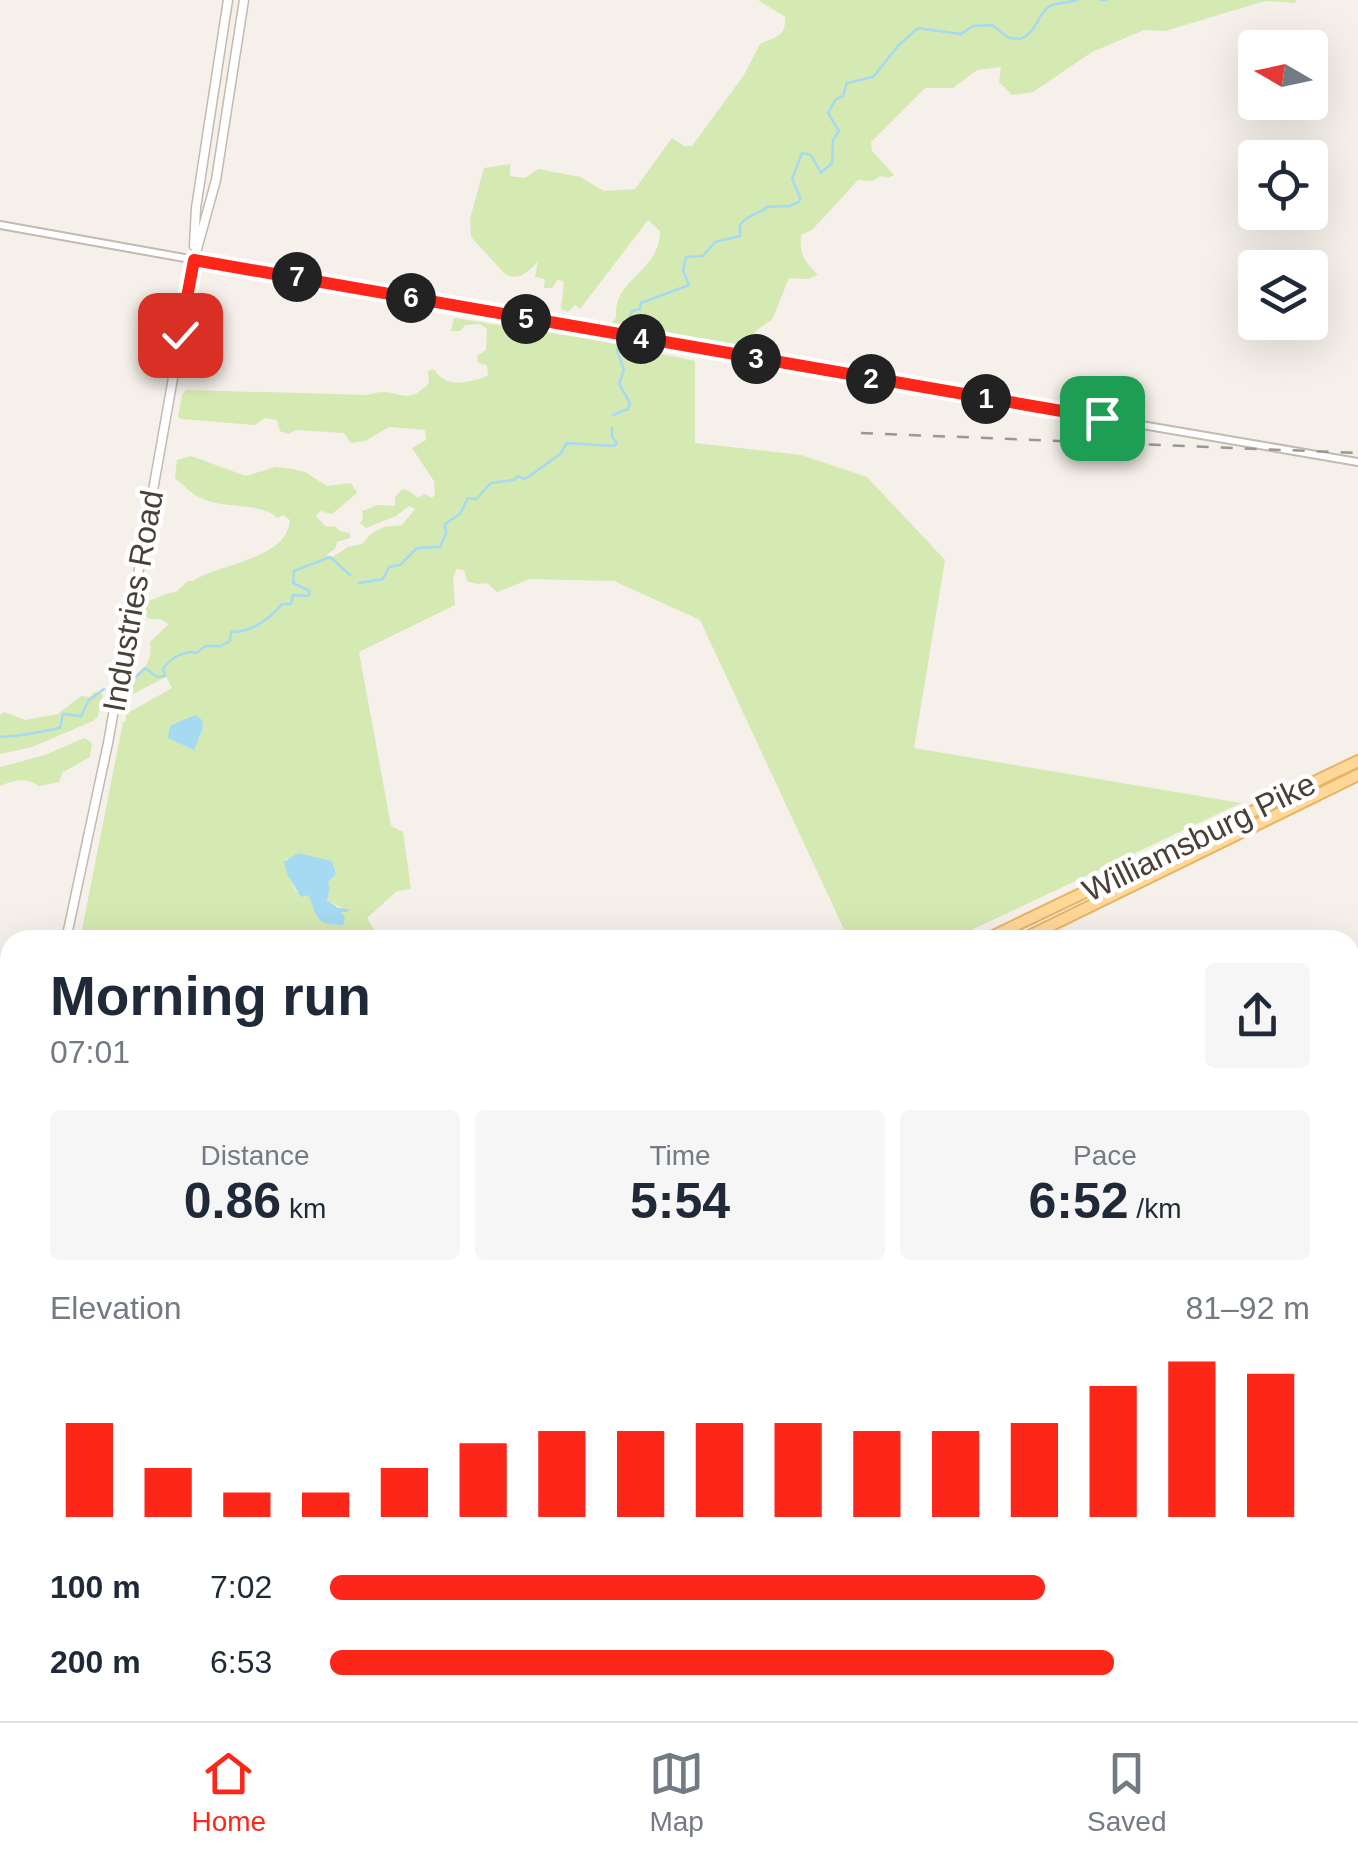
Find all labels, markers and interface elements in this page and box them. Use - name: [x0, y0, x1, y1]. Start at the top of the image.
- north arrow: [1238, 30, 1328, 120]
- map controls: [1238, 30, 1328, 340]
- button: locate: [1238, 140, 1328, 230]
- button: layers: [1238, 250, 1328, 340]
- pin: 7: [272, 252, 322, 302]
- text: 7: [289, 261, 305, 292]
- pin: 6: [386, 273, 436, 323]
- text: 6: [403, 282, 419, 313]
- pin: [138, 293, 223, 378]
- pin: 5: [501, 294, 551, 344]
- text: 5: [518, 303, 534, 334]
- icon: check: [153, 308, 208, 363]
- pin: 4: [616, 314, 666, 364]
- text: 4: [633, 323, 649, 354]
- pin: 3: [731, 334, 781, 384]
- text: 3: [748, 343, 764, 374]
- pin: 2: [846, 354, 896, 404]
- text: 2: [863, 363, 879, 394]
- pin: 1: [961, 374, 1011, 424]
- pin: [1060, 376, 1145, 461]
- text: 1: [978, 383, 994, 414]
- icon: arrive: [1075, 391, 1130, 446]
- street label: Industries Road: [96, 488, 170, 714]
- street label: Williamsburg Pike: [1077, 765, 1321, 909]
- button: share: [1205, 963, 1310, 1068]
- text: Morning run: [50, 965, 371, 1027]
- text: 07:01: [50, 1034, 130, 1070]
- text: Distance: [201, 1140, 309, 1171]
- text: Time: [649, 1140, 711, 1171]
- text: Pace: [1073, 1140, 1137, 1171]
- text: 0.86: [184, 1173, 281, 1229]
- text: 5:54: [630, 1173, 730, 1229]
- text: 6:52: [1029, 1173, 1129, 1229]
- text: km: [281, 1193, 326, 1224]
- text: /km: [1129, 1193, 1181, 1224]
- text: Elevation: [50, 1290, 182, 1326]
- text: 81–92 m: [1185, 1290, 1310, 1326]
- text: 100 m: [50, 1569, 141, 1605]
- text: 7:02: [210, 1569, 272, 1605]
- text: 200 m: [50, 1644, 141, 1680]
- text: 6:53: [210, 1644, 272, 1680]
- tab: Home: [191, 1746, 266, 1838]
- tab: Map: [649, 1746, 704, 1838]
- tab: Saved: [1087, 1746, 1166, 1838]

